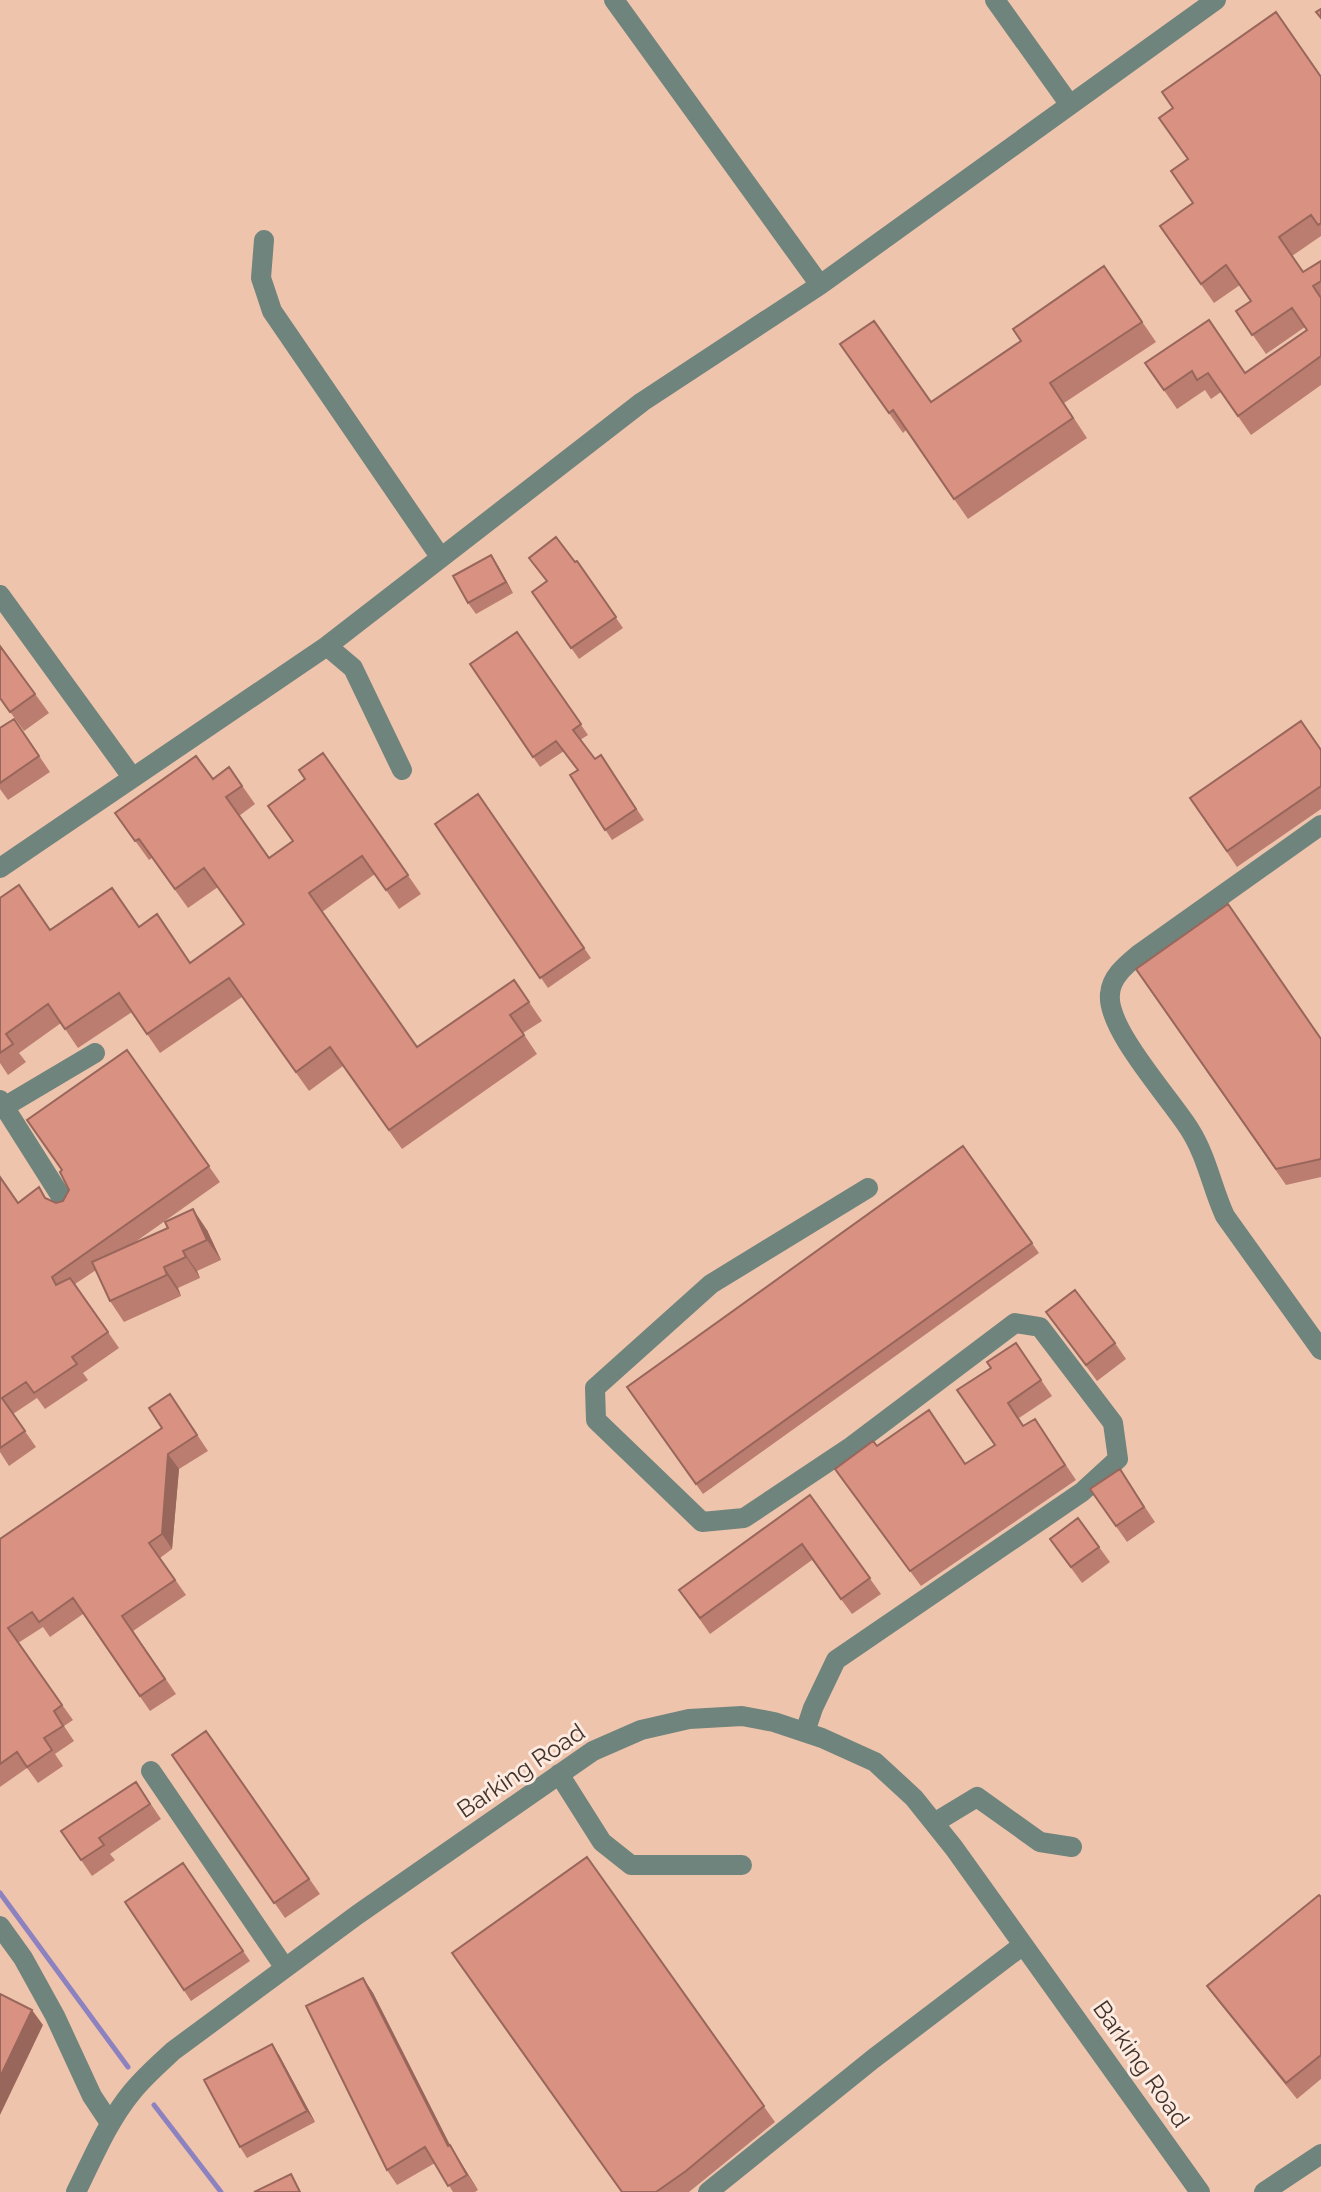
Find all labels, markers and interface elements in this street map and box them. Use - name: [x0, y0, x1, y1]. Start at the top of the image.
- street label: Barking Road: [451, 1717, 590, 1824]
- street label: Barking Road: [1087, 1995, 1196, 2133]

